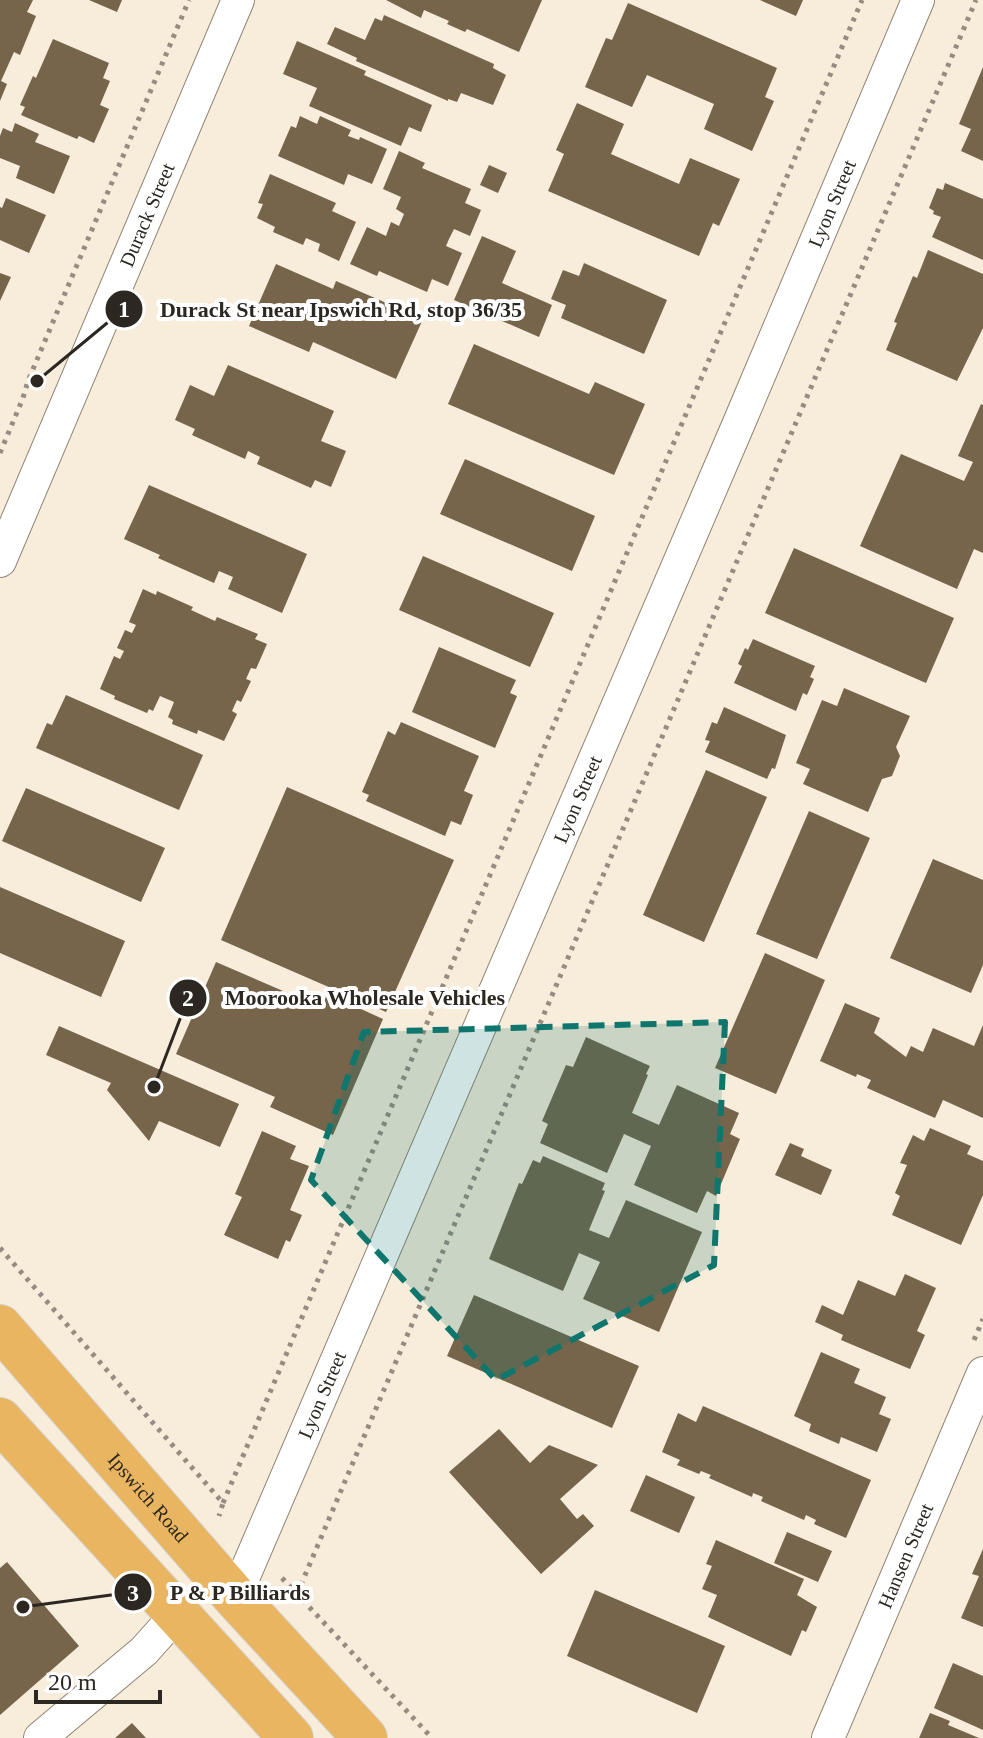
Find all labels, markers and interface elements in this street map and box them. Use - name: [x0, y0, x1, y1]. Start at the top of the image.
- street label: Lyon Street: [804, 156, 860, 250]
- street label: Durack Street: [115, 159, 179, 270]
- callout: Durack St near Ipswich Rd, stop 36/35: [104, 286, 539, 332]
- text: 1: [118, 296, 130, 322]
- text: Durack St near Ipswich Rd, stop 36/35: [160, 297, 522, 322]
- street label: Lyon Street: [549, 752, 606, 846]
- callout: Moorooka Wholesale Vehicles: [168, 975, 521, 1021]
- text: 2: [182, 985, 194, 1011]
- text: Moorooka Wholesale Vehicles: [225, 985, 506, 1010]
- street label: Lyon Street: [293, 1347, 350, 1442]
- street label: Ipswich Road: [104, 1449, 193, 1546]
- street label: Hansen Street: [873, 1500, 938, 1611]
- callout: P & P Billiards: [113, 1569, 327, 1615]
- text: 3: [127, 1580, 139, 1606]
- text: P & P Billiards: [170, 1580, 310, 1605]
- scale bar: [36, 1654, 160, 1704]
- text: 20 m: [48, 1669, 97, 1695]

